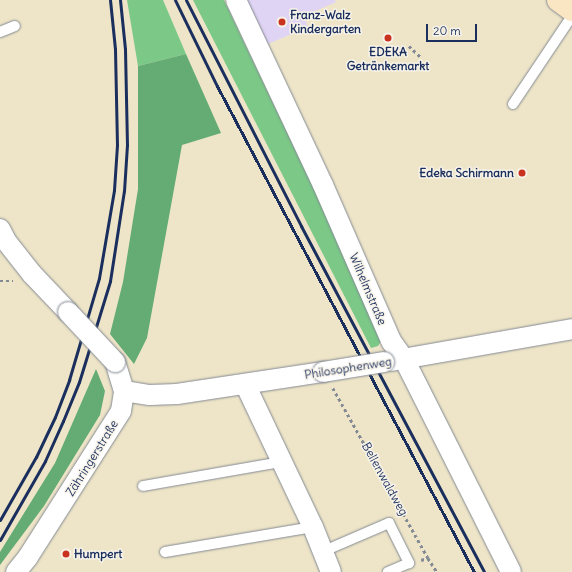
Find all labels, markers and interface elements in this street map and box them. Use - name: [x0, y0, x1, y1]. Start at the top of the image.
- place label: Franz-Walz Kindergarten: [290, 8, 361, 36]
- scale bar: [428, 16, 479, 42]
- marker: Franz-Walz Kindergarten: [277, 17, 287, 27]
- text: 20 m: [433, 23, 461, 38]
- marker: EDEKA Getränkemarkt: [383, 33, 393, 43]
- place label: EDEKA Getränkemarkt: [347, 45, 429, 73]
- place label: Edeka Schirmann: [419, 166, 514, 180]
- marker: Edeka Schirmann: [517, 168, 527, 178]
- street label: Wilhelmstraße: [346, 251, 390, 327]
- street label: Philosophenweg: [303, 354, 393, 382]
- street label: Zähringerstraße: [63, 417, 121, 499]
- street label: Bellenwaldweg: [359, 440, 411, 518]
- place label: Humpert: [74, 547, 122, 561]
- marker: Humpert: [61, 549, 71, 559]

